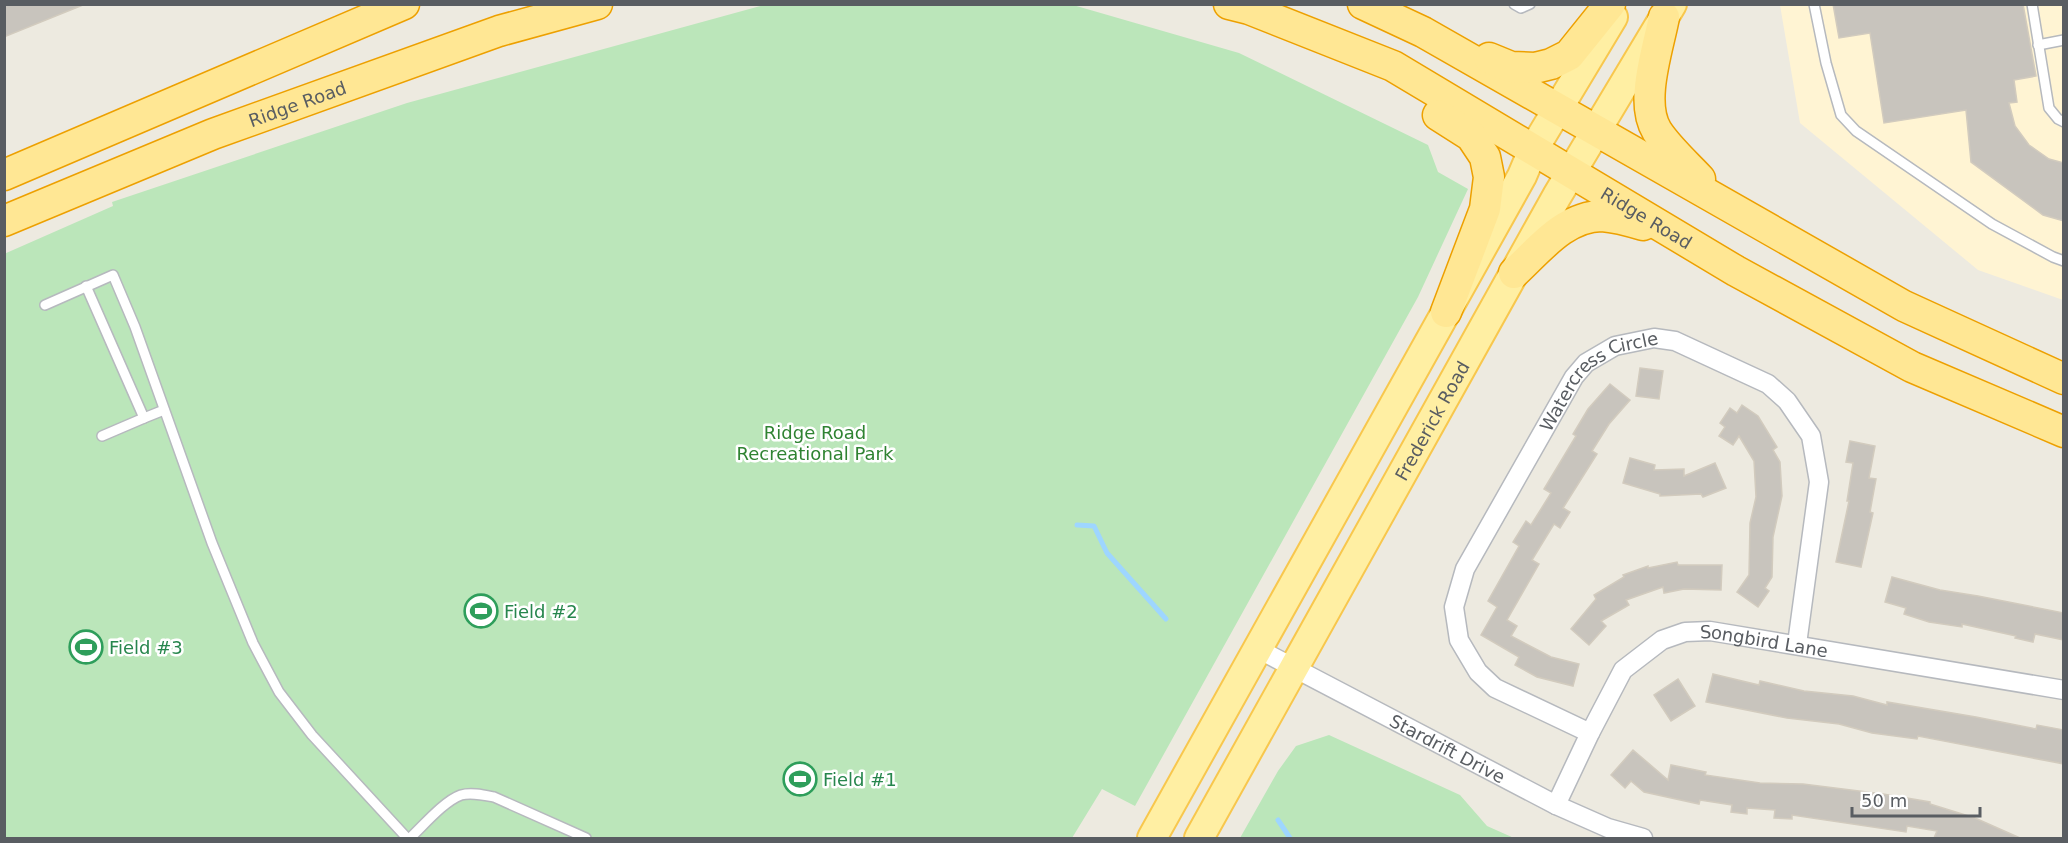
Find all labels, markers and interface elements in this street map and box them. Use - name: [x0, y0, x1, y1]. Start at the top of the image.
- street label: Ridge Road: [246, 76, 349, 131]
- street label: Ridge Road: [1597, 182, 1696, 253]
- street label: Watercress Circle: [1535, 327, 1660, 435]
- street label: Frederick Road: [1390, 357, 1473, 484]
- park label: Ridge Road Recreational Park: [737, 422, 894, 464]
- sports icon: Field #2: [463, 593, 499, 629]
- place label: Field #2: [504, 601, 578, 622]
- street label: Songbird Lane: [1699, 620, 1830, 661]
- sports icon: Field #3: [68, 629, 104, 665]
- place label: Field #3: [109, 637, 183, 658]
- street label: Stardrift Drive: [1386, 709, 1509, 787]
- sports icon: Field #1: [782, 761, 818, 797]
- place label: Field #1: [823, 769, 897, 790]
- scale bar: [1852, 780, 1980, 818]
- text: 50 m: [1861, 790, 1907, 811]

